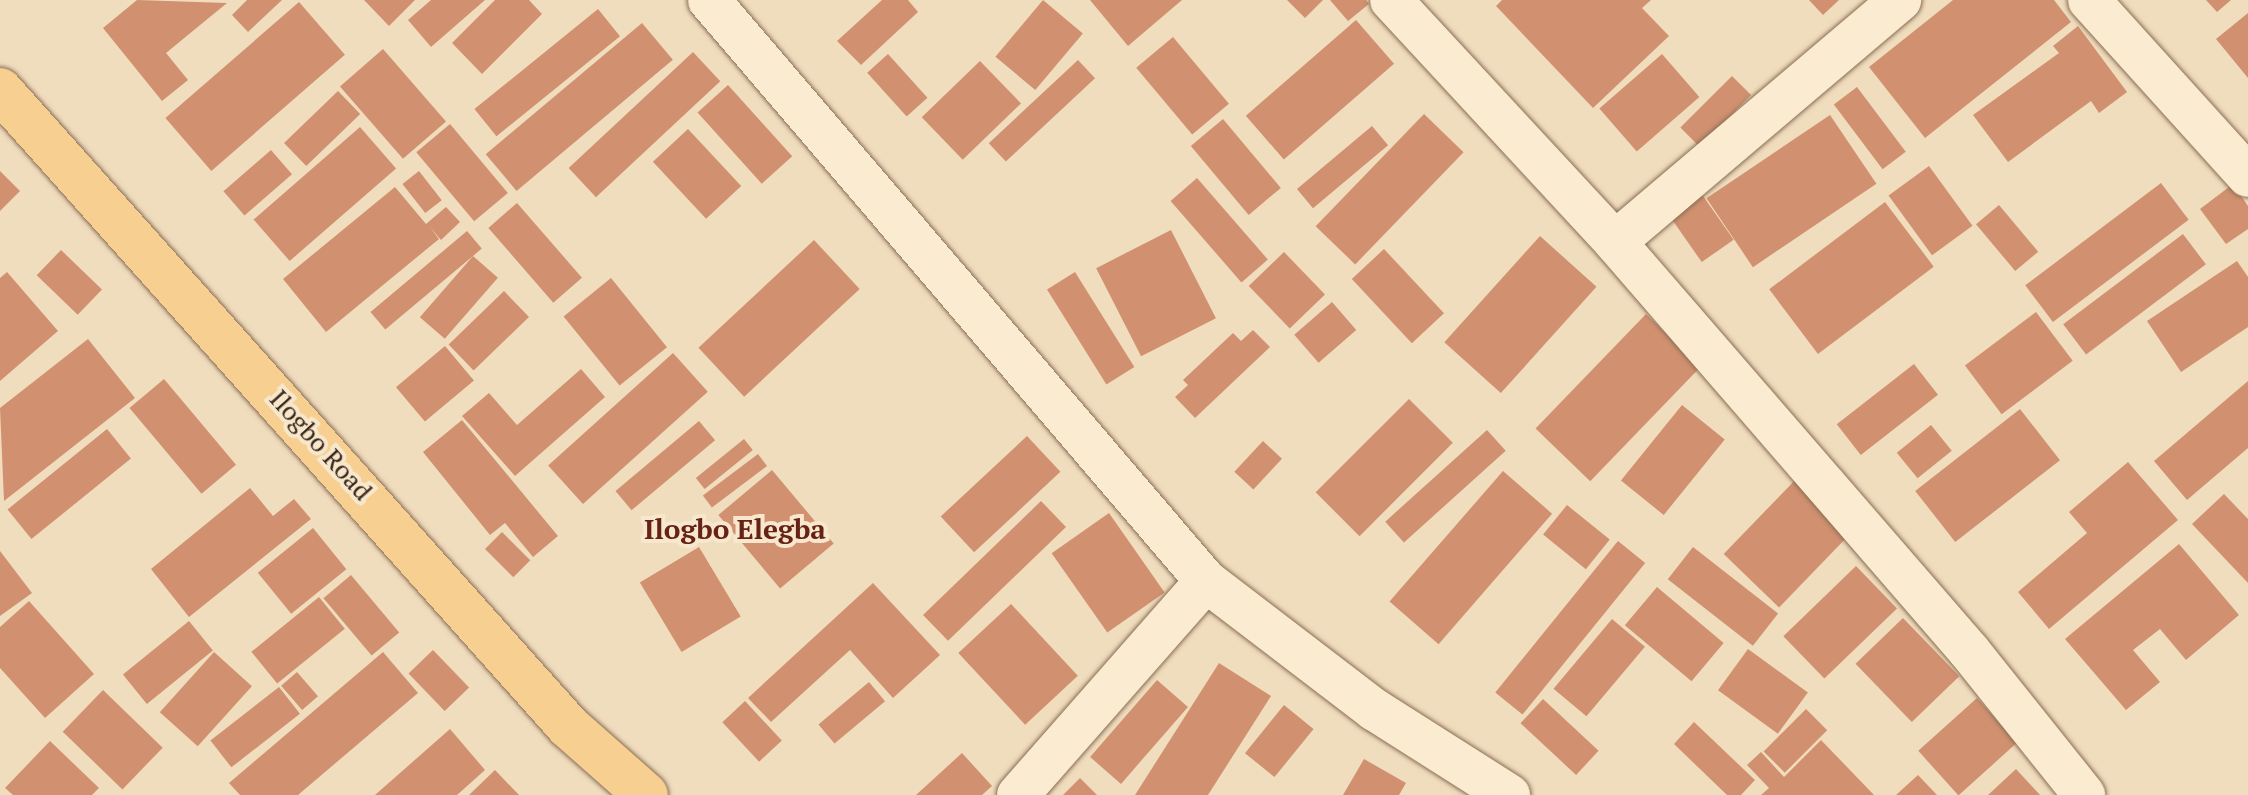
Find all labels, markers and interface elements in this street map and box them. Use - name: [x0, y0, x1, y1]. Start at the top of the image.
- street label: Ilogbo Road: [263, 383, 379, 507]
- district label: Ilogbo Elegba: [644, 512, 826, 546]

